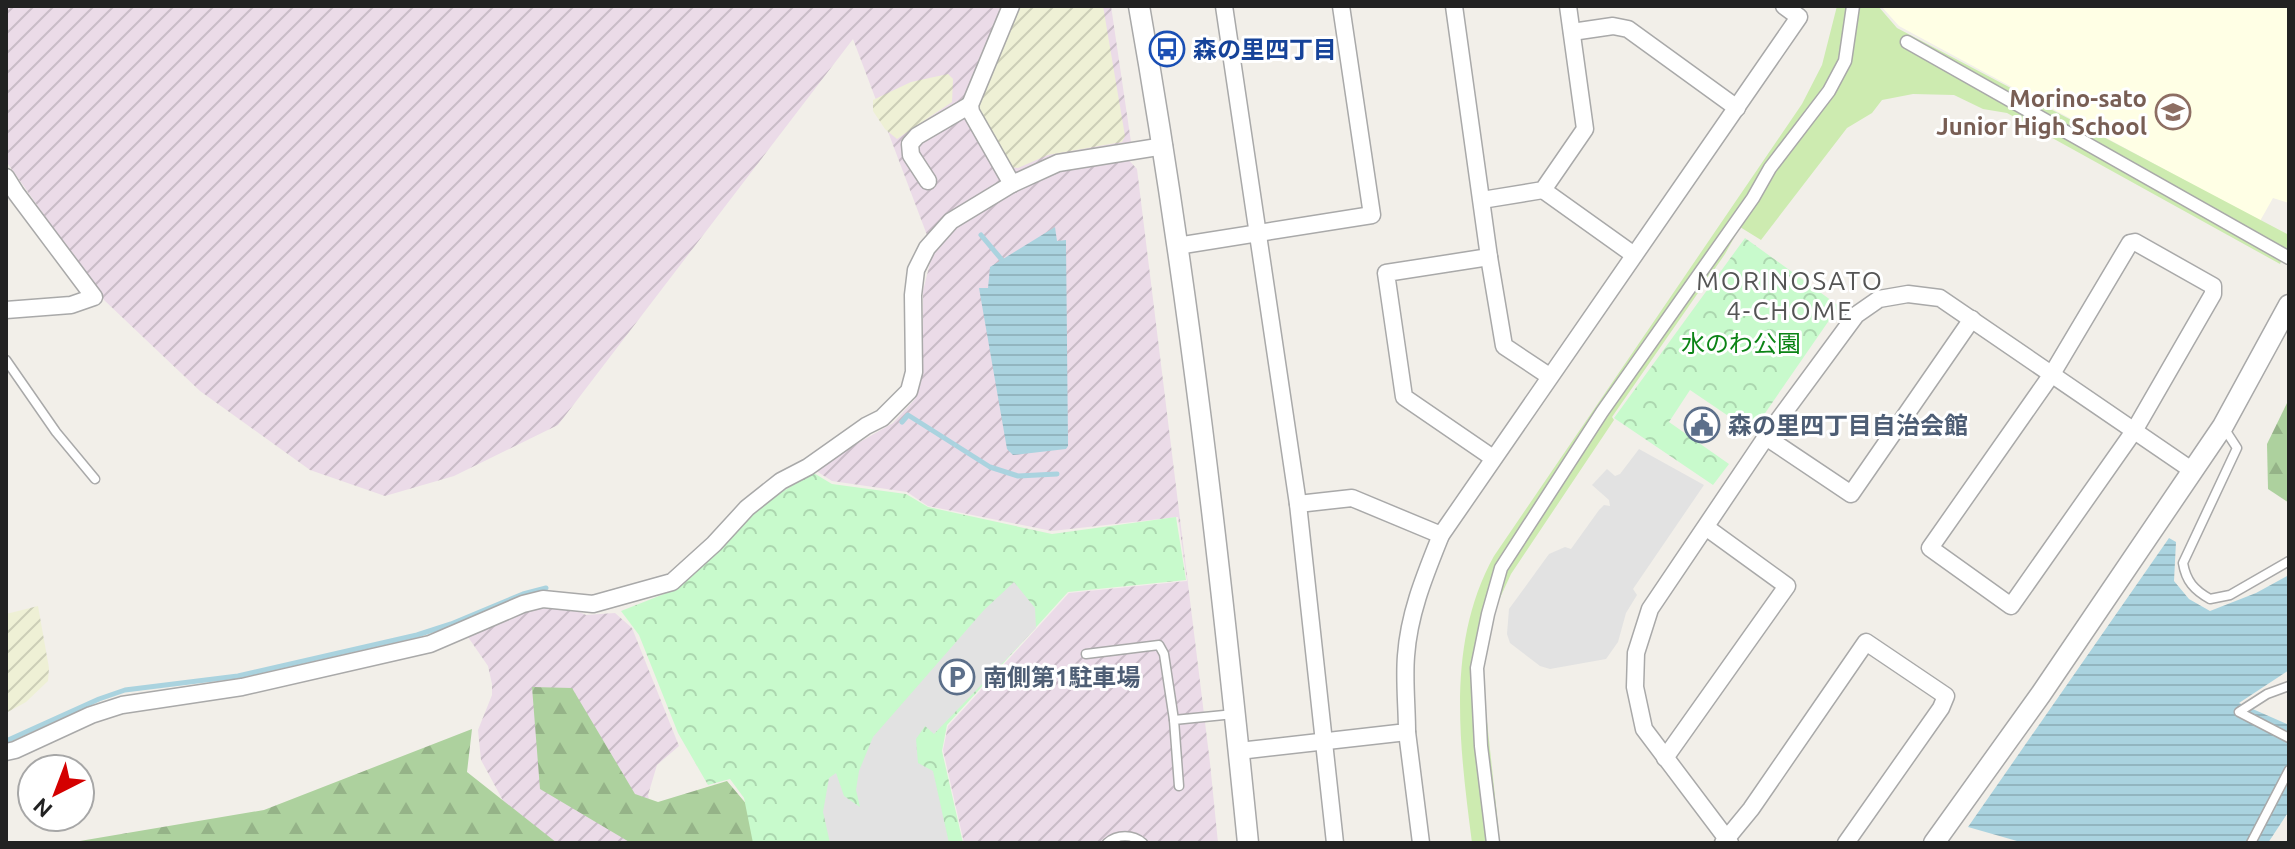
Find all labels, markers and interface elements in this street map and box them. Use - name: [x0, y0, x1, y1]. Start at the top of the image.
- bus stop icon: 森の里四丁目: [1148, 30, 1186, 68]
- place label: 森の里四丁目: [1193, 36, 1337, 63]
- place label: Morino-sato Junior High School: [1936, 85, 2147, 140]
- school or university icon: Morino-sato Junior High School: [2154, 93, 2192, 131]
- district label: MORINOSATO 4-CHOME: [1696, 266, 1884, 325]
- park label: 水のわ公園: [1681, 330, 1801, 357]
- public building icon: 森の里四丁目自治会館: [1683, 406, 1721, 444]
- place label: 森の里四丁目自治会館: [1728, 412, 1968, 439]
- parking icon: 南側第1駐車場: [938, 658, 976, 696]
- place label: 南側第1駐車場: [983, 664, 1141, 691]
- north arrow: [16, 753, 96, 833]
- text: N: [28, 793, 57, 823]

